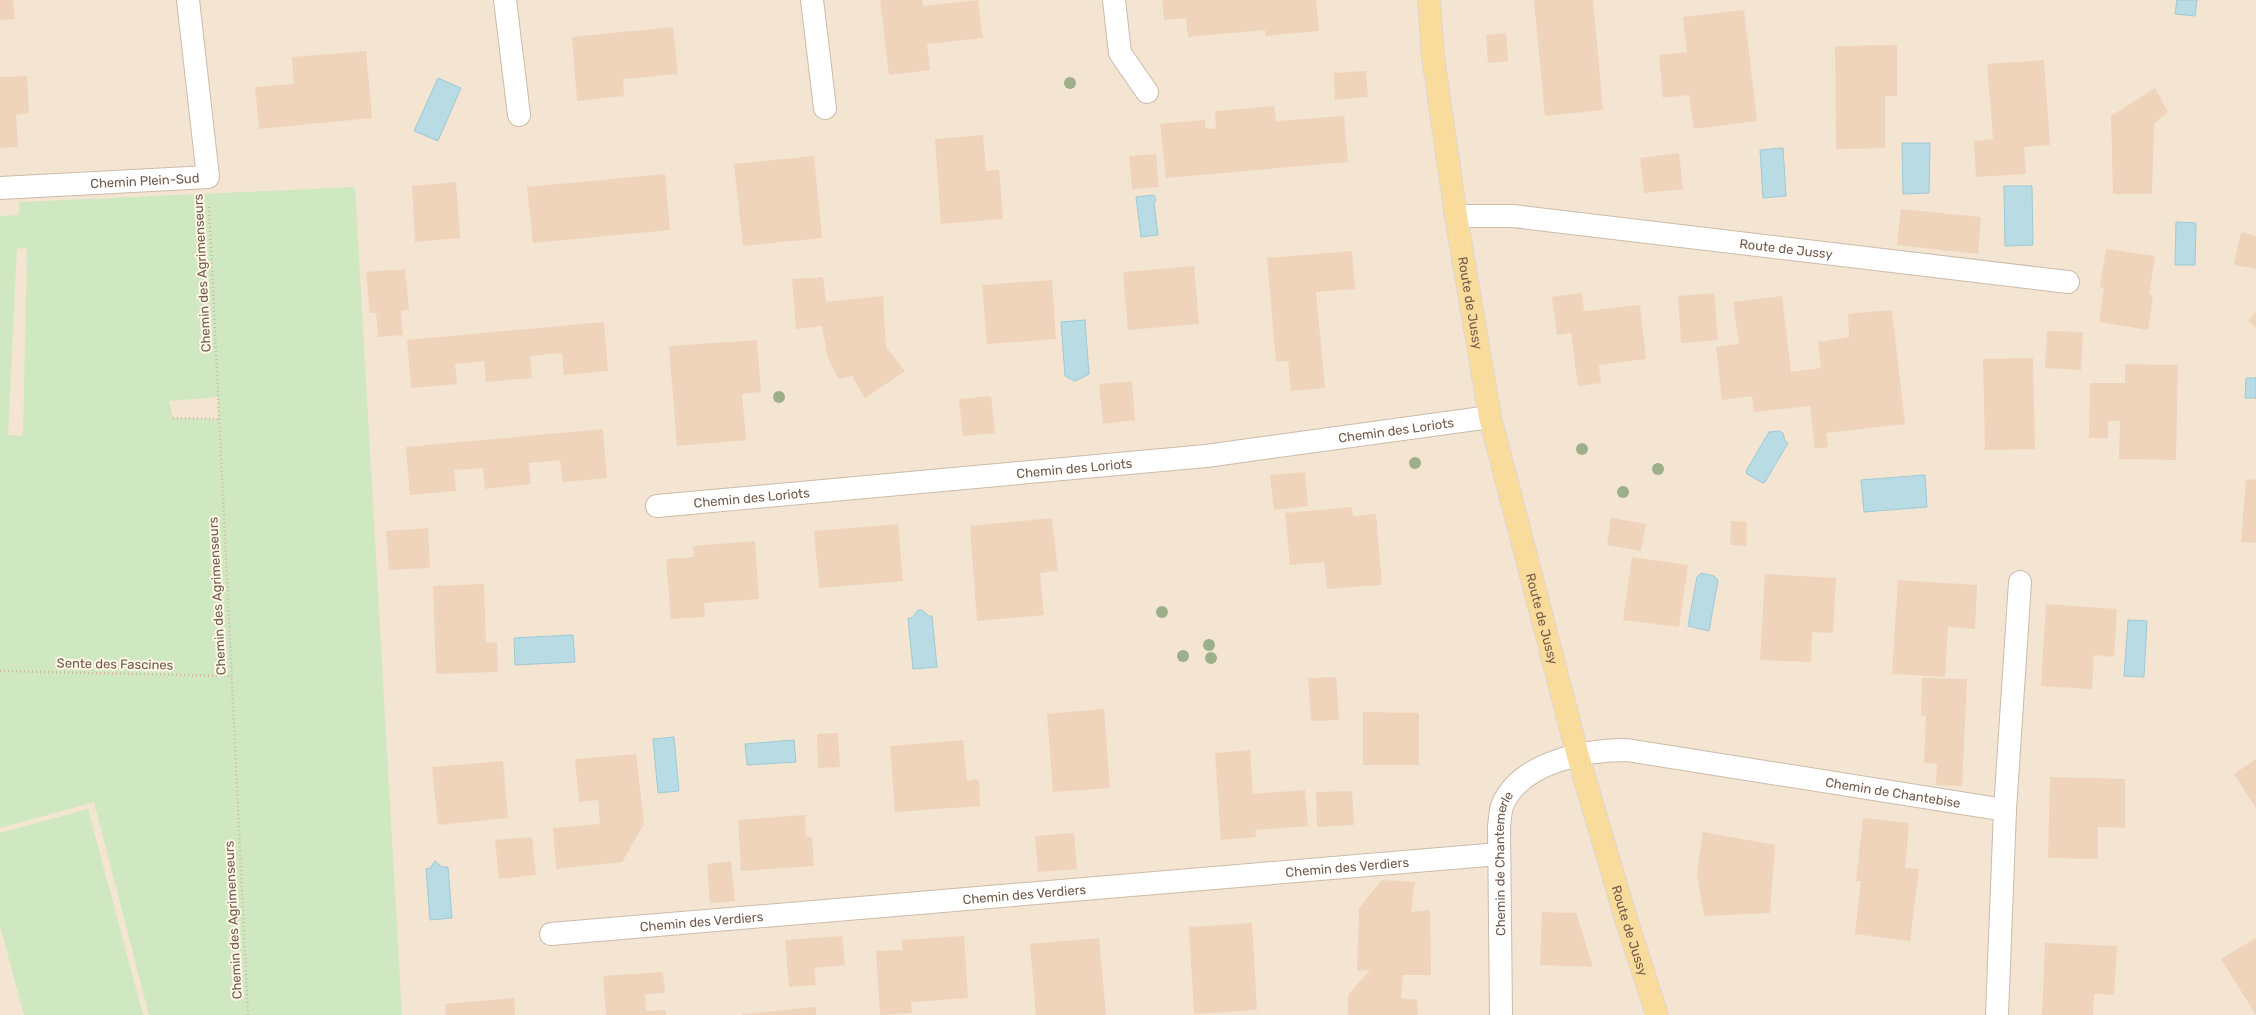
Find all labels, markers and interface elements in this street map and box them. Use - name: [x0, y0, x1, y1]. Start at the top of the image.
- street label: Chemin Plein-Sud: [90, 170, 200, 191]
- street label: Chemin des Agrimenseurs: [190, 193, 215, 353]
- street label: Route de Jussy: [1739, 235, 1834, 261]
- street label: Route de Jussy: [1455, 255, 1486, 350]
- street label: Chemin des Loriots: [1337, 415, 1455, 445]
- street label: Chemin des Loriots: [1016, 455, 1133, 481]
- street label: Chemin des Loriots: [693, 485, 811, 510]
- street label: Chemin des Agrimenseurs: [205, 516, 230, 676]
- street label: Route de Jussy: [1523, 571, 1561, 666]
- street label: Sente des Fascines: [57, 655, 174, 673]
- street label: Chemin de Chantebise: [1824, 774, 1962, 810]
- street label: Chemin de Chantemerle: [1491, 788, 1516, 936]
- street label: Chemin des Agrimenseurs: [221, 840, 246, 1000]
- street label: Chemin des Verdiers: [1285, 854, 1410, 879]
- street label: Chemin des Verdiers: [962, 881, 1087, 907]
- street label: Route de Jussy: [1609, 884, 1651, 978]
- street label: Chemin des Verdiers: [639, 909, 764, 934]

